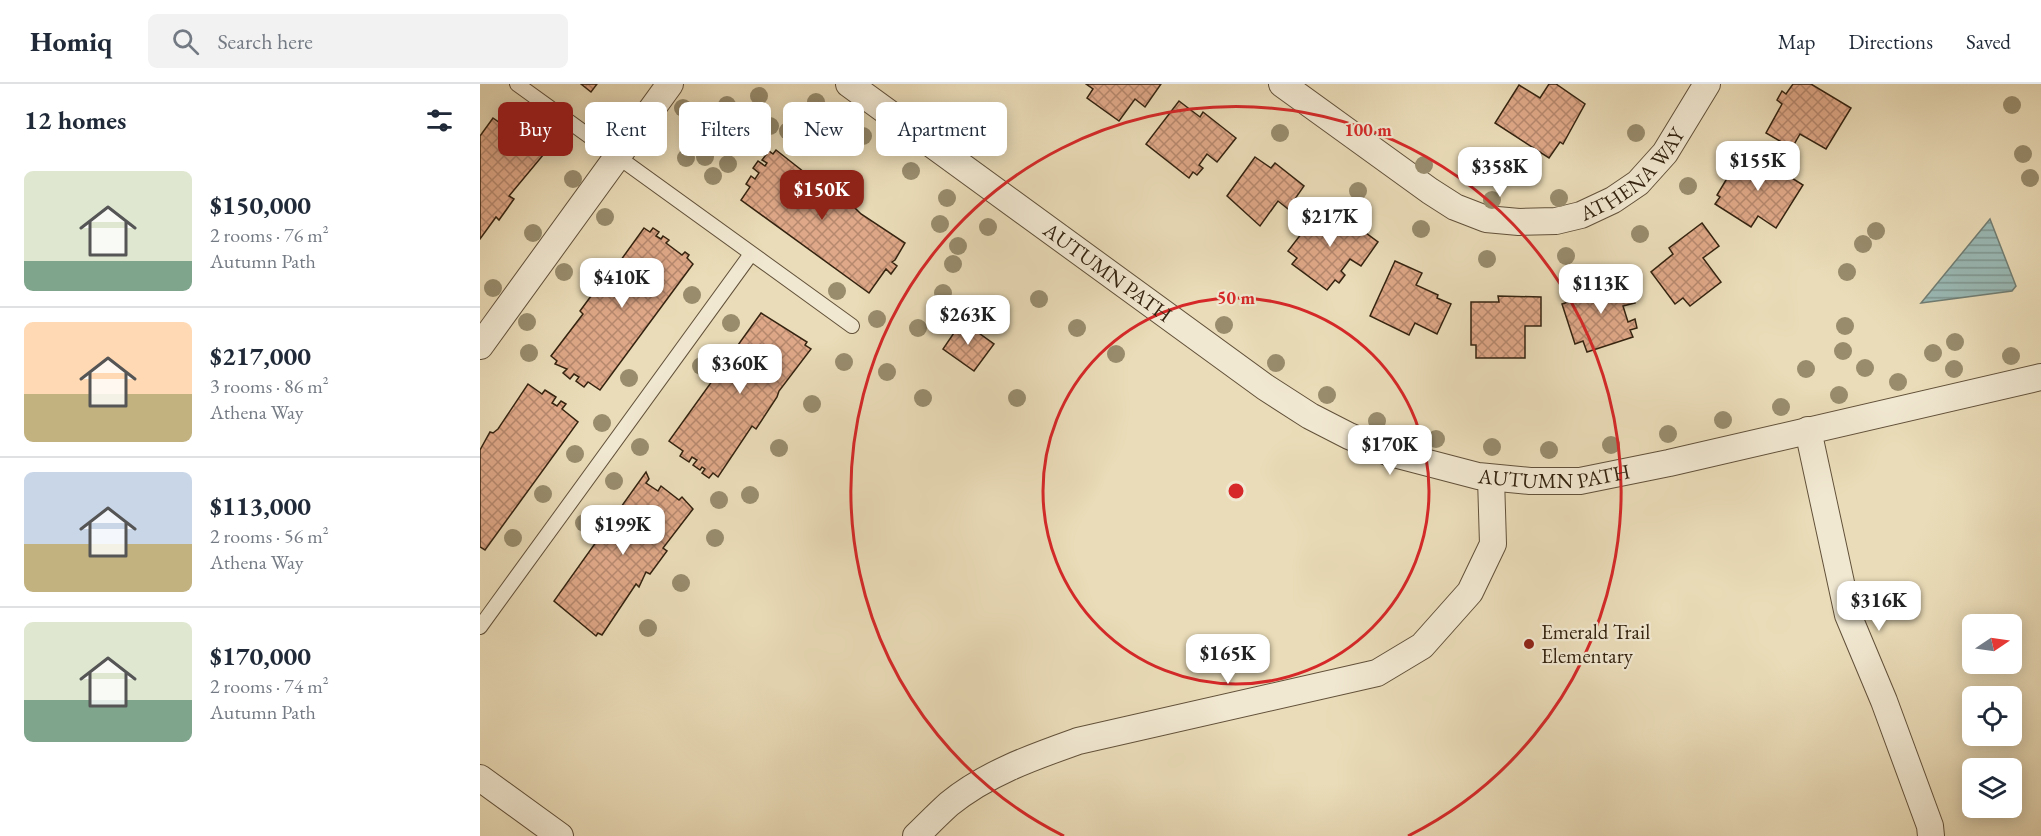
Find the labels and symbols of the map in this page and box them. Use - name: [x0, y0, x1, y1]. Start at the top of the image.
- text: 100 m: [1344, 118, 1392, 141]
- street label: ATHENA WAY: [1574, 121, 1691, 227]
- pin: $155K: [1716, 141, 1800, 192]
- pin: $358K: [1458, 147, 1542, 198]
- pin: $150K: [780, 170, 864, 221]
- pin: $217K: [1288, 197, 1372, 248]
- street label: AUTUMN PATH: [1037, 216, 1178, 328]
- pin: $410K: [580, 258, 664, 309]
- pin: $113K: [1559, 264, 1643, 315]
- text: 50 m: [1217, 286, 1255, 309]
- pin: $263K: [926, 295, 1010, 346]
- pin: $360K: [698, 344, 782, 395]
- pin: $170K: [1348, 425, 1432, 476]
- street label: AUTUMN PATH: [1476, 457, 1632, 495]
- centre of rings: [1226, 481, 1246, 501]
- pin: $199K: [581, 505, 665, 556]
- pin: $316K: [1837, 581, 1921, 632]
- north arrow: [1962, 614, 2022, 674]
- place label: Emerald Trail Elementary: [1541, 618, 1650, 669]
- pin: $165K: [1186, 634, 1270, 685]
- marker: Emerald Trail Elementary: [1522, 637, 1536, 651]

